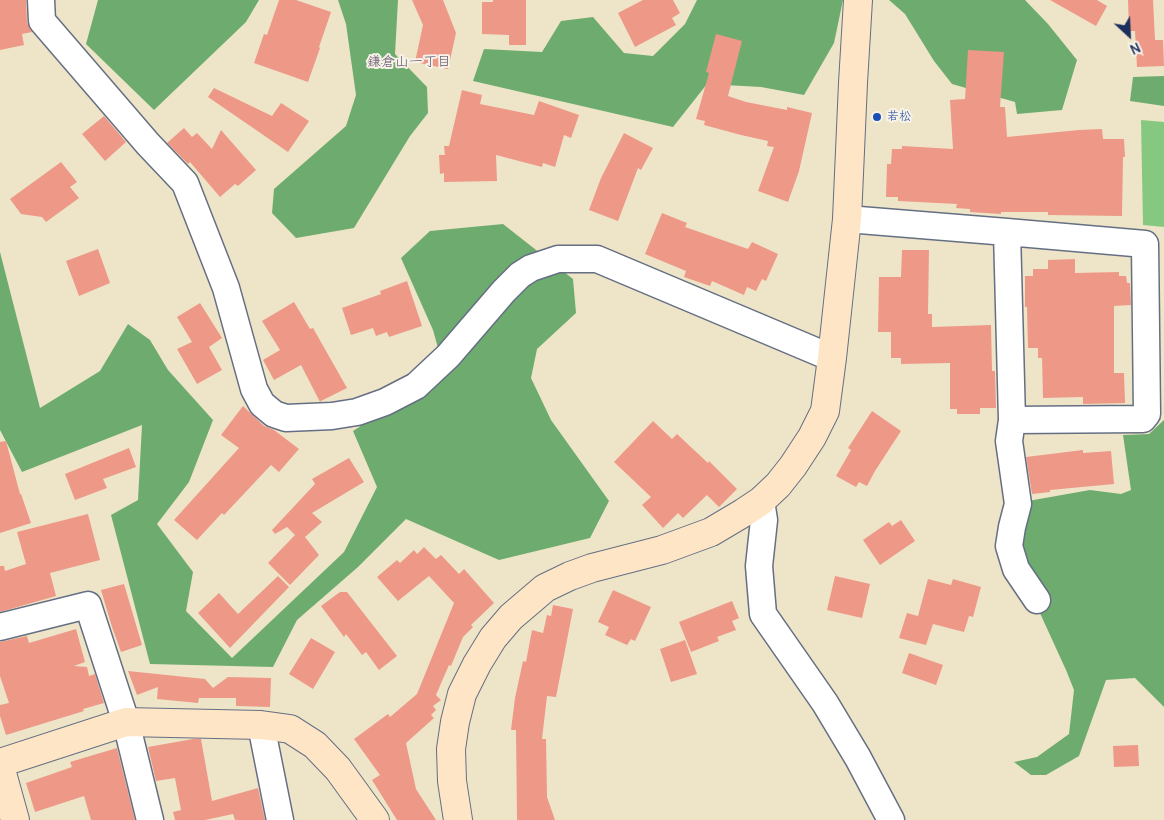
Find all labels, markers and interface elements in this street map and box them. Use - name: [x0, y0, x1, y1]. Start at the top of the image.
- north arrow: [1104, 10, 1154, 60]
- text: N: [1127, 38, 1144, 59]
- district label: 鎌倉山一丁目: [367, 54, 451, 70]
- place label: 若松: [887, 110, 911, 124]
- marker: 若松: [871, 111, 883, 123]

